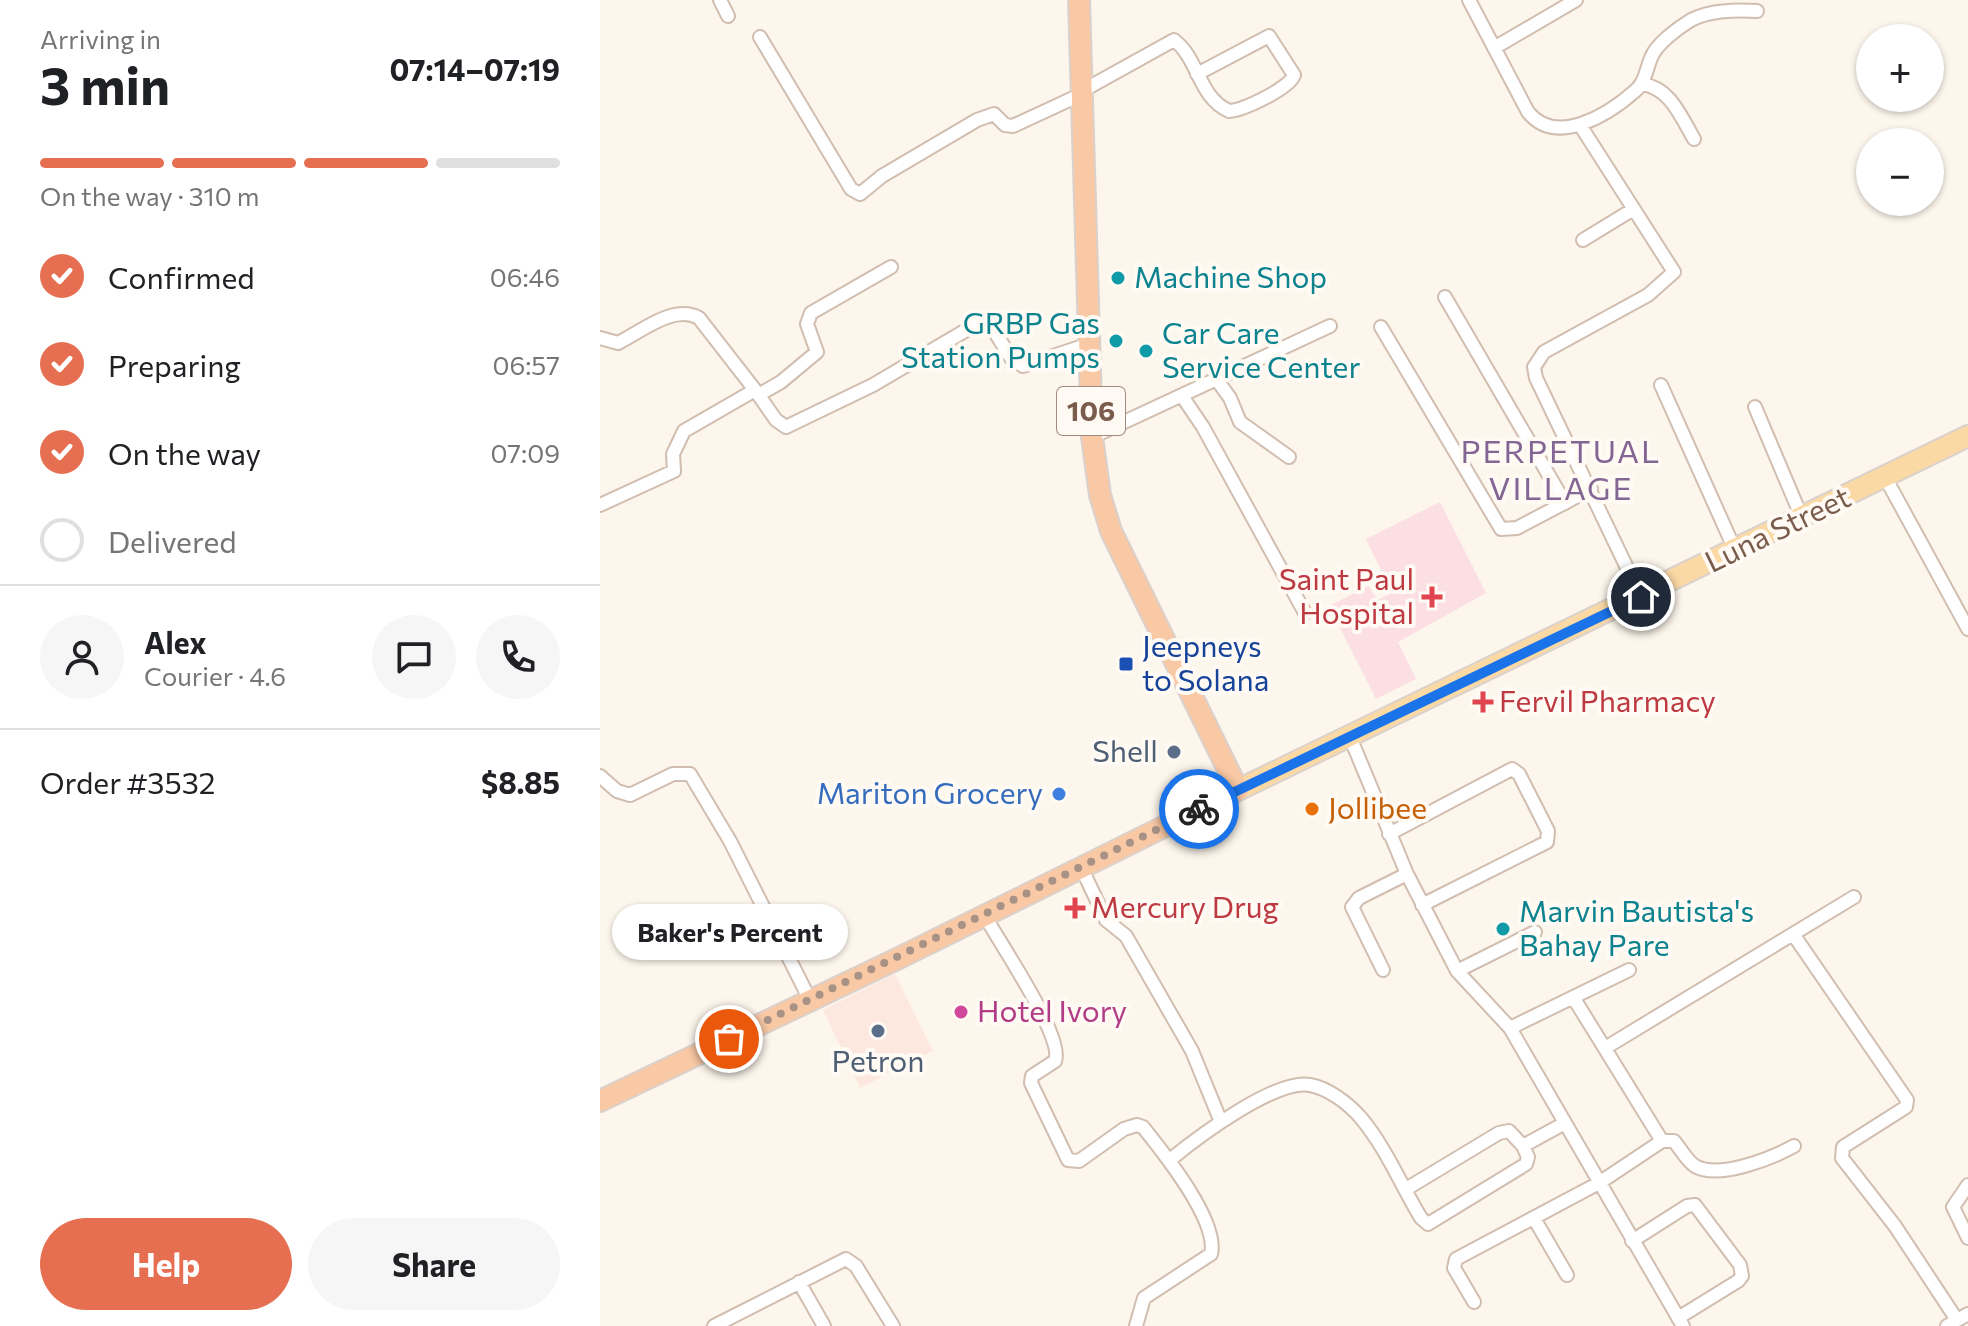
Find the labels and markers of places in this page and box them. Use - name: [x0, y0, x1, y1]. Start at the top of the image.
- place label: Machine Shop: [1134, 257, 1327, 294]
- marker: Machine Shop: [1109, 269, 1127, 287]
- place label: GRBP Gas Station Pumps: [901, 303, 1100, 374]
- place label: Car Care Service Center: [1162, 313, 1360, 384]
- marker: GRBP Gas Station Pumps: [1107, 332, 1125, 350]
- marker: Car Care Service Center: [1137, 342, 1155, 360]
- place label: Saint Paul Hospital: [1279, 559, 1414, 630]
- pin: [1607, 563, 1675, 631]
- marker: Saint Paul Hospital: [1421, 586, 1443, 608]
- place label: Jeepneys to Solana: [1142, 626, 1269, 697]
- marker: Jeepneys to Solana: [1117, 655, 1135, 673]
- place label: Fervil Pharmacy: [1499, 681, 1716, 718]
- marker: Fervil Pharmacy: [1474, 693, 1492, 711]
- place label: Shell: [1092, 731, 1158, 768]
- marker: Shell: [1165, 743, 1183, 761]
- place label: Mariton Grocery: [817, 773, 1043, 810]
- marker: Mariton Grocery: [1050, 785, 1068, 803]
- place label: Jollibee: [1328, 788, 1427, 825]
- marker: Jollibee: [1303, 800, 1321, 818]
- place label: Mercury Drug: [1091, 887, 1279, 924]
- place label: Marvin Bautista's Bahay Pare: [1519, 891, 1754, 962]
- marker: Mercury Drug: [1066, 899, 1084, 917]
- callout: Baker's Percent: [611, 903, 847, 959]
- marker: Marvin Bautista's Bahay Pare: [1494, 920, 1512, 938]
- place label: Hotel Ivory: [977, 991, 1127, 1028]
- marker: Hotel Ivory: [952, 1003, 970, 1021]
- pin: [695, 1005, 763, 1073]
- marker: Petron: [869, 1022, 887, 1040]
- place label: Petron: [832, 1041, 924, 1078]

